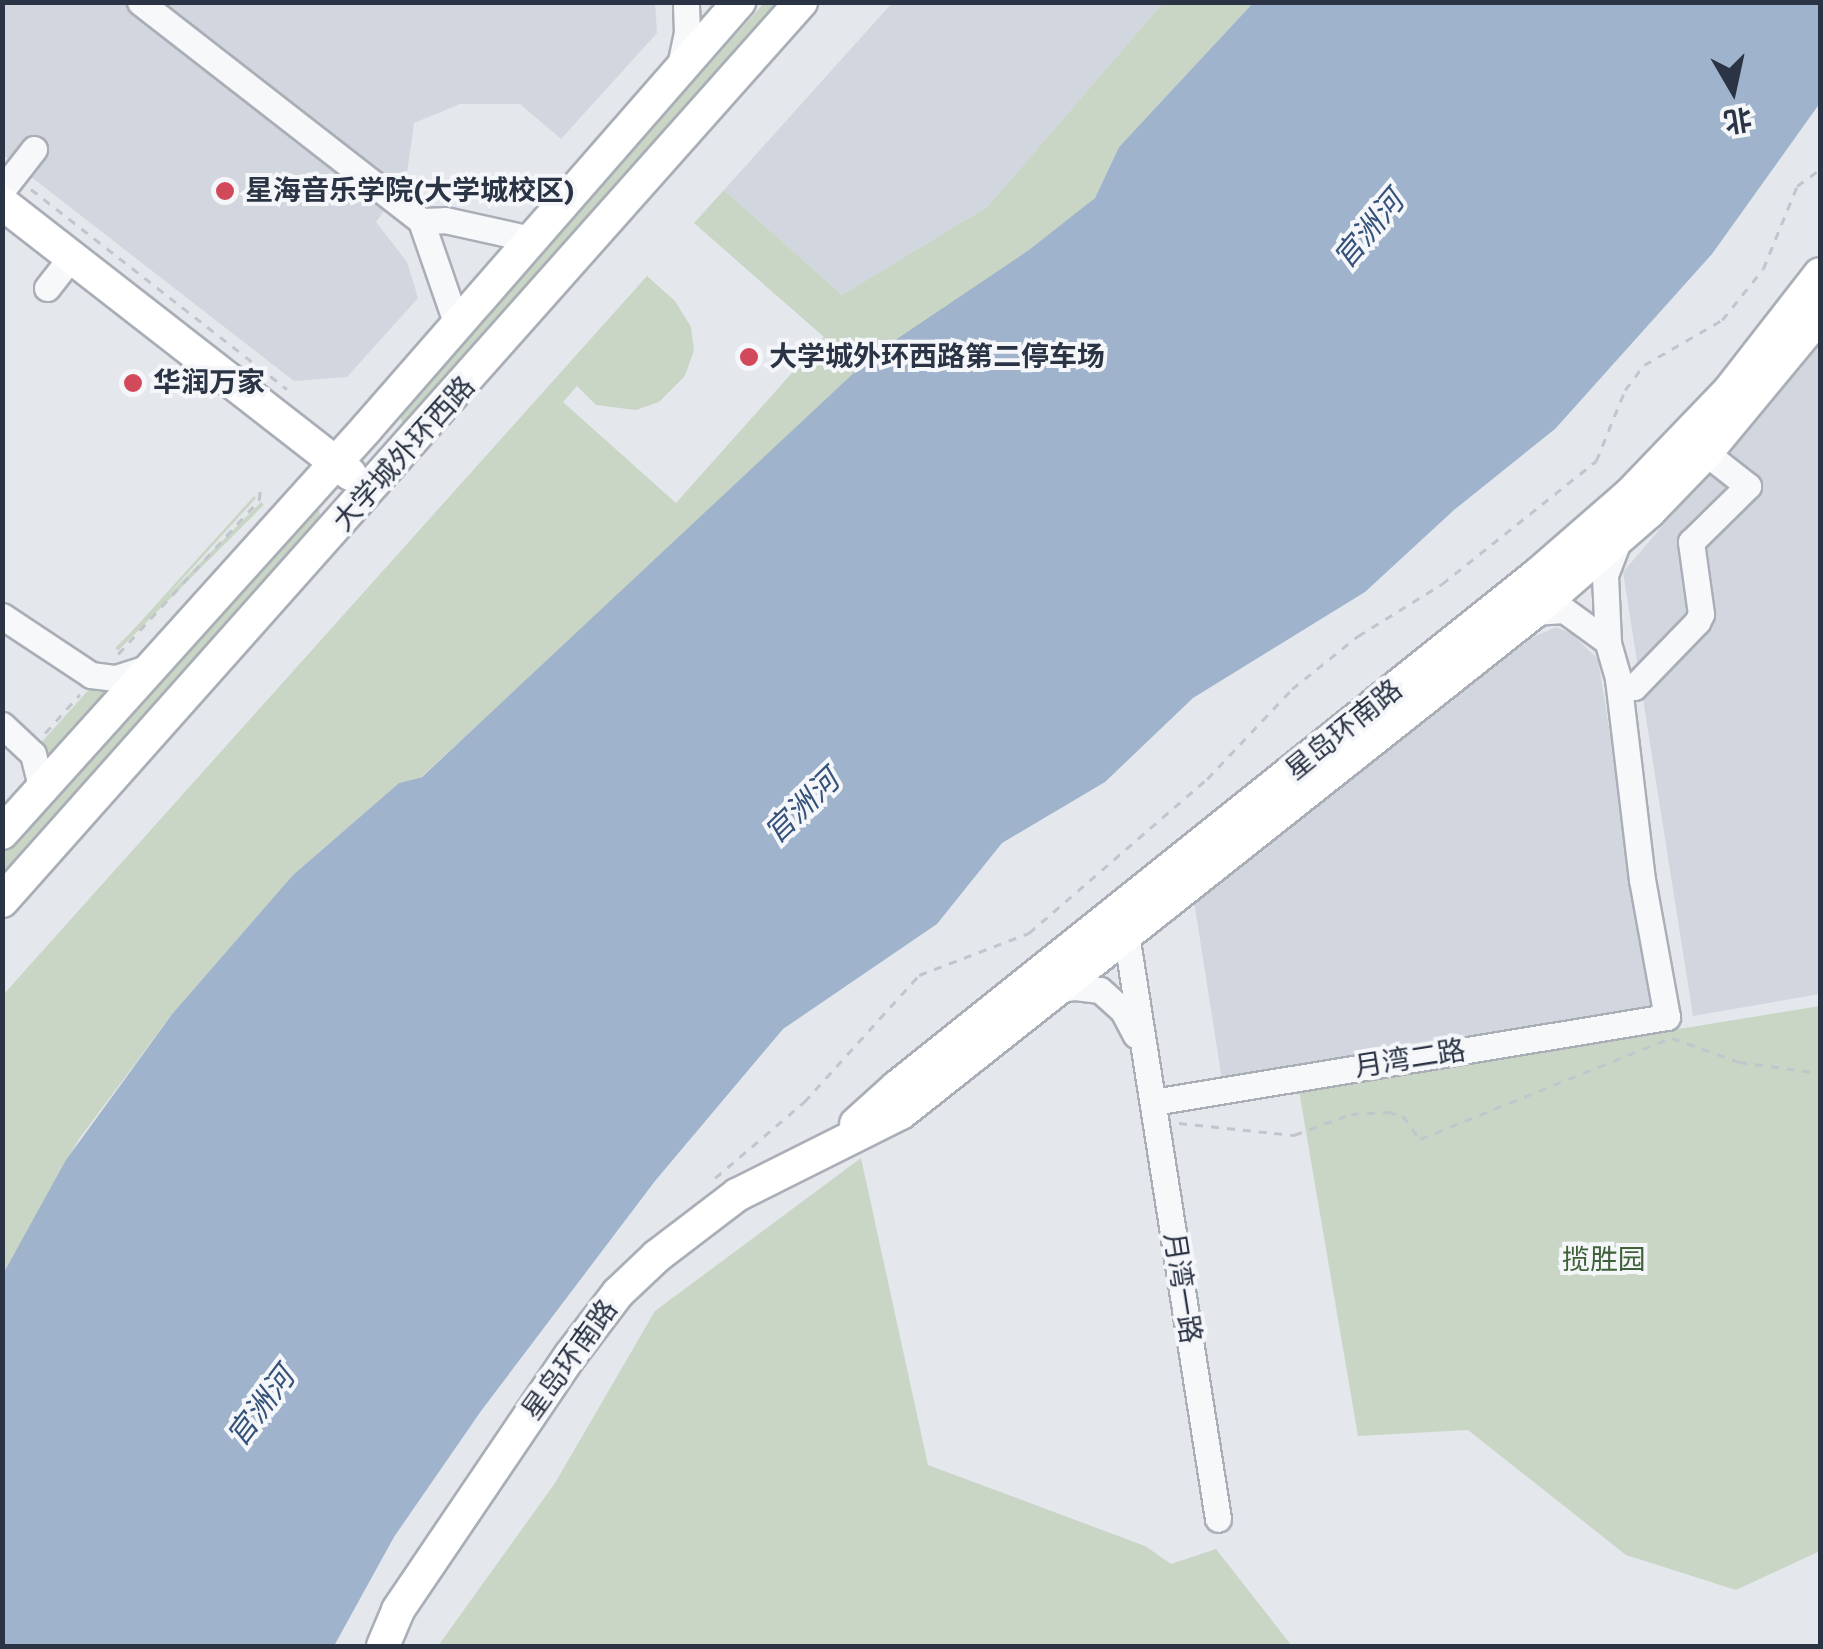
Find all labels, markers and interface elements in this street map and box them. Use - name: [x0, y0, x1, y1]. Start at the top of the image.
- north arrow: [1683, 40, 1783, 140]
- text: 北: [1721, 102, 1754, 139]
- place label: 星海音乐学院(大学城校区): [245, 174, 575, 208]
- marker: 星海音乐学院(大学城校区): [214, 180, 236, 202]
- water label: 官洲河: [1326, 184, 1412, 276]
- place label: 大学城外环西路第二停车场: [769, 340, 1105, 374]
- marker: 大学城外环西路第二停车场: [738, 346, 760, 368]
- place label: 华润万家: [153, 366, 265, 400]
- street label: 大学城外环西路: [326, 370, 482, 538]
- marker: 华润万家: [122, 372, 144, 394]
- street label: 星岛环南路: [1279, 673, 1409, 787]
- water label: 官洲河: [757, 763, 847, 851]
- street label: 月湾二路: [1352, 1034, 1468, 1084]
- street label: 月湾一路: [1157, 1230, 1207, 1346]
- park label: 揽胜园: [1562, 1243, 1646, 1277]
- street label: 星岛环南路: [515, 1293, 625, 1427]
- water label: 官洲河: [220, 1360, 302, 1454]

